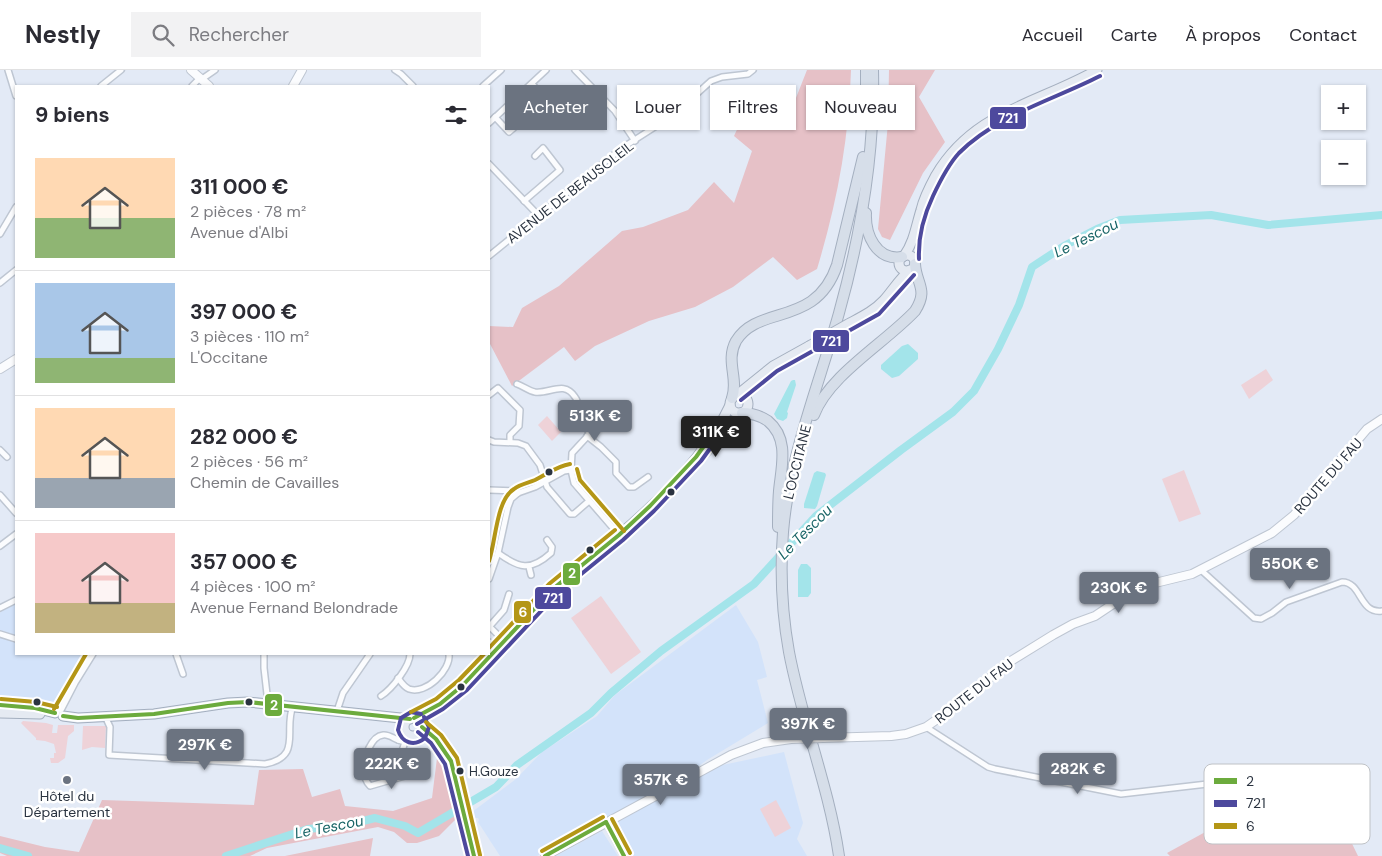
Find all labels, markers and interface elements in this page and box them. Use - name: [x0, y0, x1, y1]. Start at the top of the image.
- search box: [131, 12, 481, 57]
- text: Nestly: [25, 19, 101, 50]
- icon: search: [149, 21, 177, 49]
- text: Rechercher: [189, 22, 289, 47]
- text: Accueil: [1022, 23, 1083, 47]
- text: Carte: [1111, 23, 1157, 47]
- text: À propos: [1185, 23, 1261, 47]
- text: Contact: [1289, 23, 1357, 47]
- chip: Acheter: [505, 85, 607, 130]
- chip: Louer: [617, 85, 700, 130]
- chip: Filtres: [710, 85, 796, 130]
- chip: Nouveau: [806, 85, 915, 130]
- map controls: [1321, 85, 1366, 185]
- button: +: [1321, 85, 1366, 130]
- text: 9 biens: [35, 101, 110, 129]
- icon: filters: [442, 101, 470, 129]
- line badge: 721: [989, 106, 1027, 130]
- text: 721: [998, 109, 1018, 127]
- street label: AVENUE DE BEAUSOLEIL: [503, 137, 637, 247]
- button: −: [1321, 140, 1366, 185]
- text: 311 000 €: [190, 173, 289, 201]
- icon: home: [75, 178, 135, 238]
- text: 2 pièces · 78 m²: [190, 201, 306, 222]
- water label: Le Tescou: [1050, 214, 1122, 262]
- text: Avenue d'Albi: [190, 222, 288, 243]
- text: 397 000 €: [190, 298, 297, 326]
- icon: home: [75, 303, 135, 363]
- text: 3 pièces · 110 m²: [190, 326, 309, 347]
- line badge: 721: [812, 329, 850, 353]
- text: 721: [821, 332, 841, 350]
- text: L'Occitane: [190, 347, 268, 368]
- pin: 513K €: [554, 400, 636, 442]
- text: 513K €: [569, 405, 621, 426]
- pin: 311K €: [675, 416, 757, 458]
- text: 311K €: [692, 421, 740, 442]
- text: 282 000 €: [190, 423, 298, 451]
- street label: L'OCCITANE: [779, 423, 815, 501]
- icon: home: [75, 428, 135, 488]
- street label: ROUTE DU FAU: [1290, 434, 1366, 518]
- text: 2 pièces · 56 m²: [190, 451, 308, 472]
- unlabelled marker: [544, 467, 554, 477]
- text: Chemin de Cavailles: [190, 472, 339, 493]
- unlabelled marker: [666, 487, 676, 497]
- water label: Le Tescou: [773, 500, 837, 564]
- unlabelled marker: [585, 545, 595, 555]
- text: 357 000 €: [190, 548, 298, 576]
- pin: 550K €: [1249, 548, 1331, 590]
- icon: home: [75, 553, 135, 613]
- text: 550K €: [1261, 553, 1319, 574]
- line badge: 2: [562, 562, 581, 586]
- text: 2: [568, 564, 576, 582]
- pin: 230K €: [1078, 572, 1160, 614]
- text: 4 pièces · 100 m²: [190, 576, 316, 597]
- text: 230K €: [1091, 577, 1148, 598]
- line badge: 721: [534, 586, 572, 610]
- text: 721: [543, 589, 563, 607]
- text: Avenue Fernand Belondrade: [190, 597, 398, 618]
- line badge: 6: [513, 600, 532, 624]
- text: 6: [519, 603, 528, 621]
- street label: ROUTE DU FAU: [931, 655, 1017, 727]
- unlabelled marker: [456, 682, 466, 692]
- line badge: 2: [264, 693, 283, 717]
- text: 2: [270, 696, 278, 714]
- unlabelled marker: [32, 697, 42, 707]
- unlabelled marker: [244, 697, 254, 707]
- pin: 397K €: [767, 708, 849, 750]
- text: 397K €: [781, 713, 835, 734]
- pin: 297K €: [164, 728, 246, 771]
- text: 297K €: [178, 734, 232, 755]
- pin: 222K €: [351, 748, 433, 790]
- pin: 282K €: [1037, 752, 1119, 795]
- text: 222K €: [365, 753, 419, 774]
- text: 282K €: [1050, 758, 1106, 779]
- place label: H.Gouze: [469, 763, 518, 780]
- pin: 357K €: [620, 764, 702, 806]
- legend: [1204, 764, 1370, 844]
- marker: H.Gouze: [455, 766, 465, 776]
- text: 357K €: [634, 769, 688, 790]
- text: 2: [1246, 772, 1254, 790]
- marker: Hôtel du Département: [61, 774, 73, 786]
- place label: Hôtel du Département: [24, 787, 110, 821]
- text: 721: [1246, 794, 1266, 812]
- water label: Le Tescou: [293, 810, 365, 843]
- text: 6: [1246, 817, 1255, 835]

